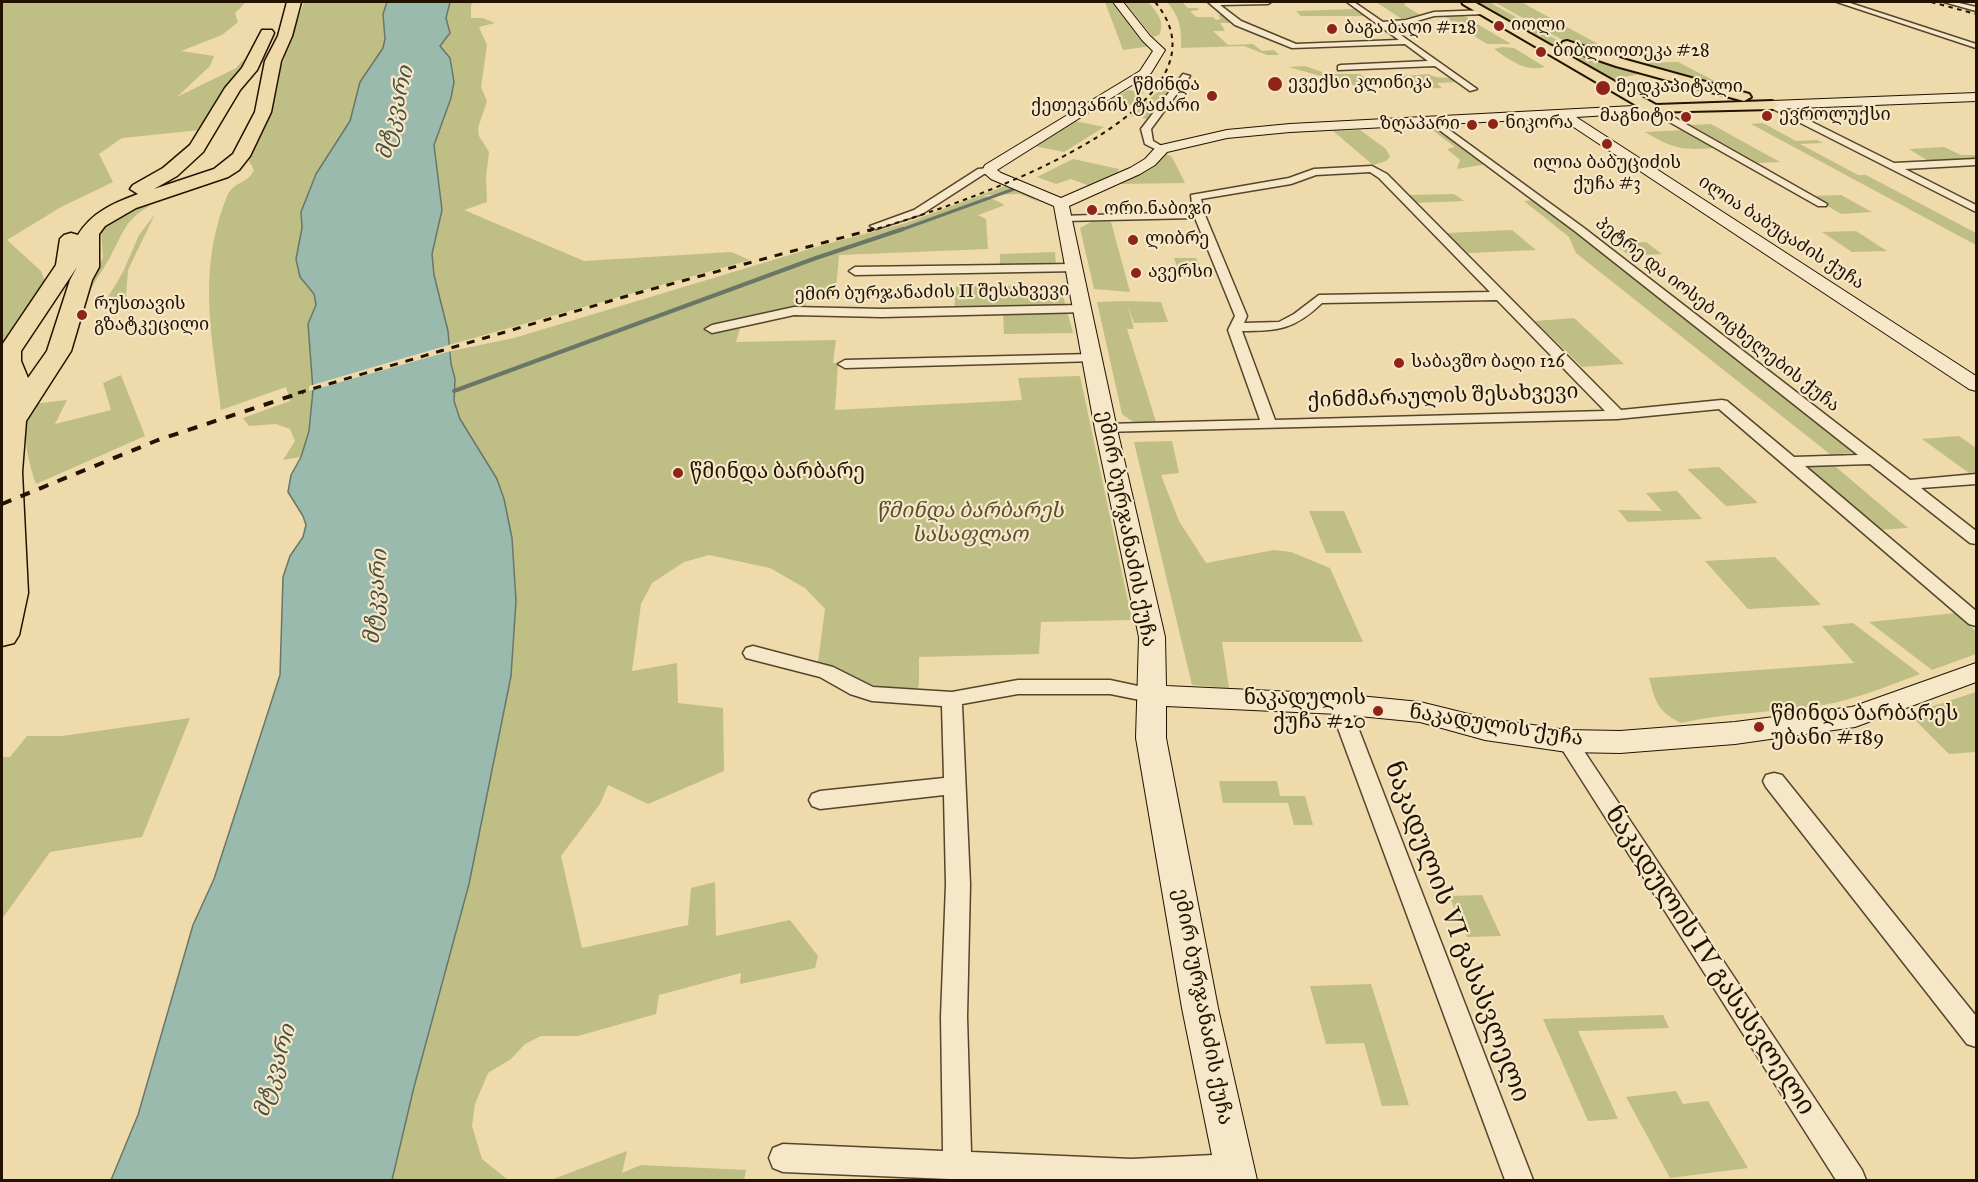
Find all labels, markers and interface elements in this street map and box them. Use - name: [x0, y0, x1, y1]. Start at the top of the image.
- place label: იოლი: [1511, 15, 1565, 37]
- place label: ბაგა ბაღი #128: [1344, 18, 1476, 40]
- marker: იოლი: [1492, 19, 1506, 33]
- marker: ბაგა ბაღი #128: [1325, 22, 1339, 36]
- place label: ბიბლიოთეკა #28: [1553, 41, 1710, 63]
- marker: ბიბლიოთეკა #28: [1534, 45, 1548, 59]
- water label: მტკვარი: [372, 64, 420, 162]
- place label: ევექსი კლინიკა: [1288, 73, 1432, 95]
- place label: წმინდა ქეთევანის ტაძარი: [1031, 75, 1200, 118]
- marker: ევექსი კლინიკა: [1266, 75, 1284, 93]
- place label: მედკაპიტალი: [1616, 77, 1743, 99]
- marker: მედკაპიტალი: [1594, 79, 1612, 97]
- marker: წმინდა ქეთევანის ტაძარი: [1205, 89, 1219, 103]
- place label: ევროლუქსი: [1779, 105, 1891, 127]
- place label: მაგნიტი: [1600, 106, 1674, 128]
- marker: ევროლუქსი: [1760, 109, 1774, 123]
- marker: მაგნიტი: [1679, 110, 1693, 124]
- place label: ნიკორა: [1505, 113, 1573, 135]
- place label: ზღაპარი: [1380, 114, 1460, 136]
- marker: ნიკორა: [1486, 117, 1500, 131]
- marker: ზღაპარი: [1465, 118, 1479, 132]
- marker: ილია ბაბუციძის ქუჩა #3: [1600, 137, 1614, 151]
- place label: ილია ბაბუციძის ქუჩა #3: [1533, 153, 1681, 195]
- street label: ილია ბაბუცაძის ქუჩა: [1694, 171, 1868, 295]
- place label: ორი ნაბიჯი: [1104, 199, 1212, 221]
- marker: ორი ნაბიჯი: [1085, 203, 1099, 217]
- street label: პეტრე და იოსებ ოცხელების ქუჩა: [1591, 213, 1843, 417]
- place label: ლიბრე: [1145, 229, 1210, 251]
- marker: ლიბრე: [1126, 233, 1140, 247]
- place label: ავერსი: [1148, 262, 1213, 284]
- marker: ავერსი: [1129, 266, 1143, 280]
- street label: ემირ ბურჯანაძის II შესახვევი: [794, 280, 1070, 306]
- place label: რუსთავის გზატკეცილი: [94, 294, 209, 336]
- marker: რუსთავის გზატკეცილი: [75, 308, 89, 322]
- place label: საბავშო ბაღი 126: [1411, 352, 1565, 374]
- marker: საბავშო ბაღი 126: [1392, 356, 1406, 370]
- street label: ქინძმარაულის შესახვევი: [1307, 380, 1579, 414]
- street label: ემირ ბურჯანაძის ქუჩა: [1091, 409, 1161, 649]
- place label: წმინდა ბარბარე: [690, 460, 865, 486]
- marker: წმინდა ბარბარე: [671, 466, 685, 480]
- park label: წმინდა ბარბარეს სასაფლაო: [876, 499, 1064, 549]
- water label: მტკვარი: [360, 548, 394, 646]
- place label: ნაკადულის ქუჩა #20: [1243, 686, 1366, 736]
- street label: ნაკადულის ქუჩა: [1407, 700, 1585, 752]
- place label: წმინდა ბარბარეს უბანი #189: [1771, 702, 1958, 752]
- marker: ნაკადულის ქუჩა #20: [1371, 704, 1385, 718]
- marker: წმინდა ბარბარეს უბანი #189: [1752, 720, 1766, 734]
- street label: ნაკადულის VI გასასვლელი: [1376, 757, 1536, 1107]
- street label: ნაკადულის IV გასასვლელი: [1597, 800, 1821, 1122]
- street label: ემირ ბურჯანაძის ქუჩა: [1167, 887, 1237, 1127]
- water label: მტკვარი: [249, 1022, 303, 1120]

